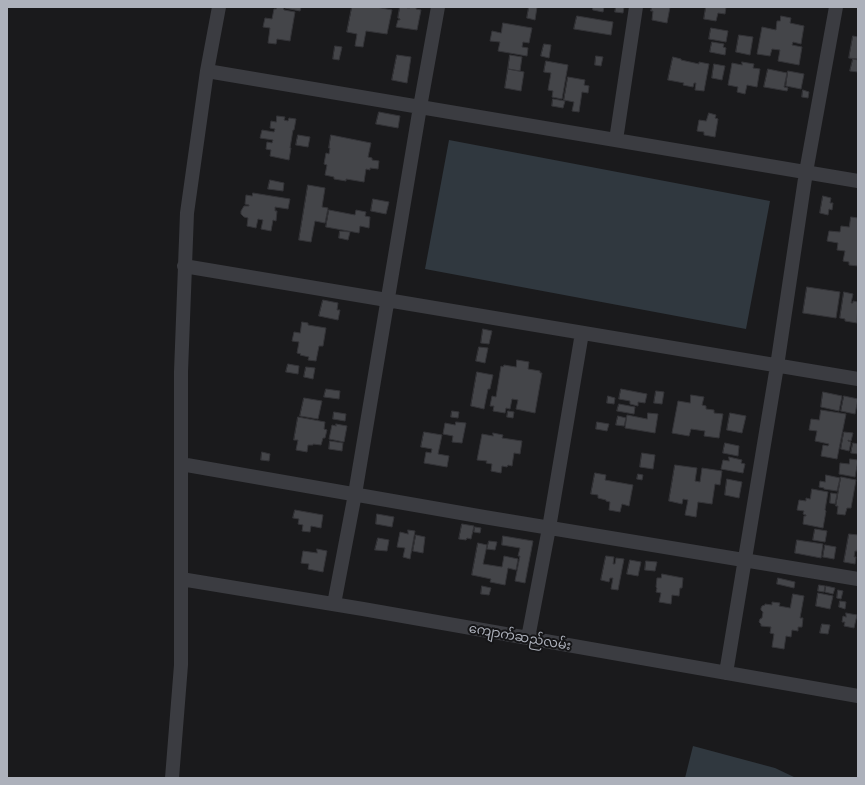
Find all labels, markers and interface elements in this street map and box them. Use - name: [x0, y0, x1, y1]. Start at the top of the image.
- street label: ကျောက်ဆည်လမ်း: [468, 620, 572, 654]

